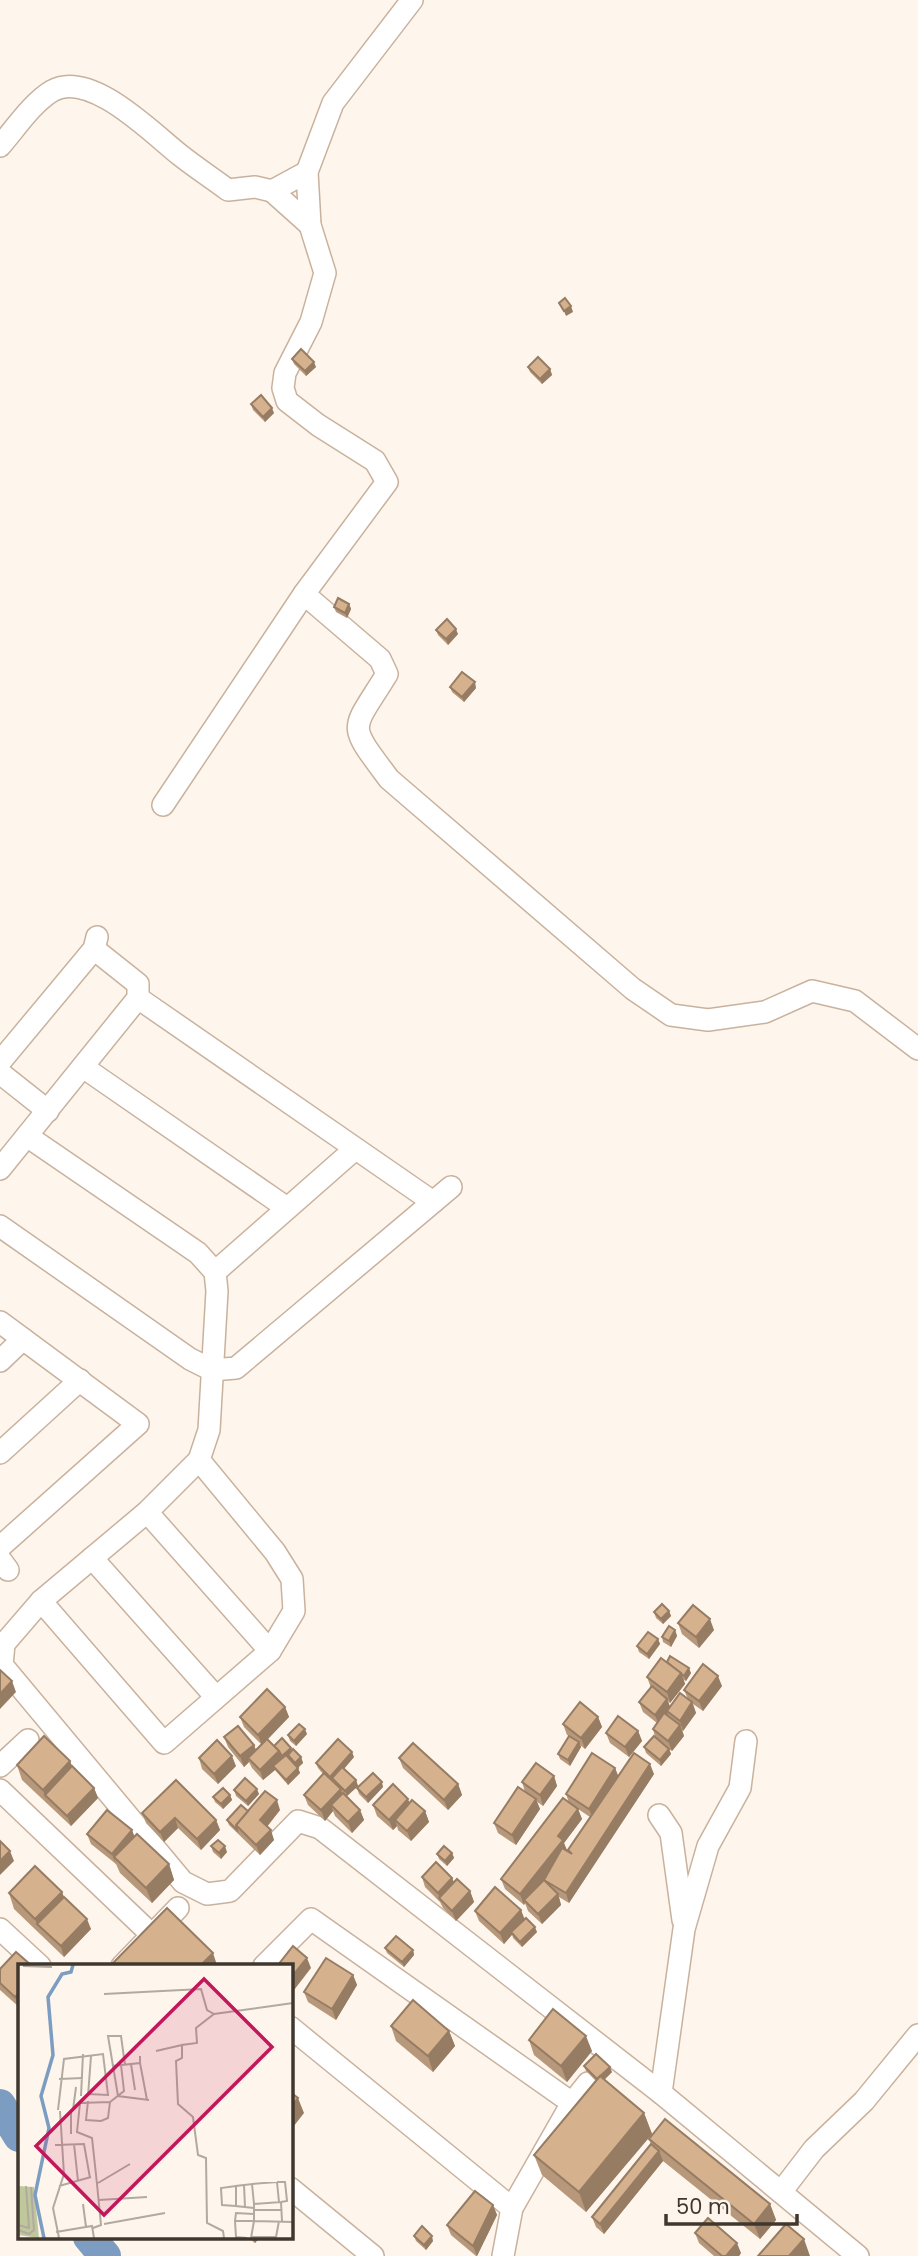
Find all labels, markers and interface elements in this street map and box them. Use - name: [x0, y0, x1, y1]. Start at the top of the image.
- inset map: [18, 1964, 292, 2238]
- scale bar: [666, 2182, 797, 2226]
- text: 50 m: [676, 2192, 730, 2221]

